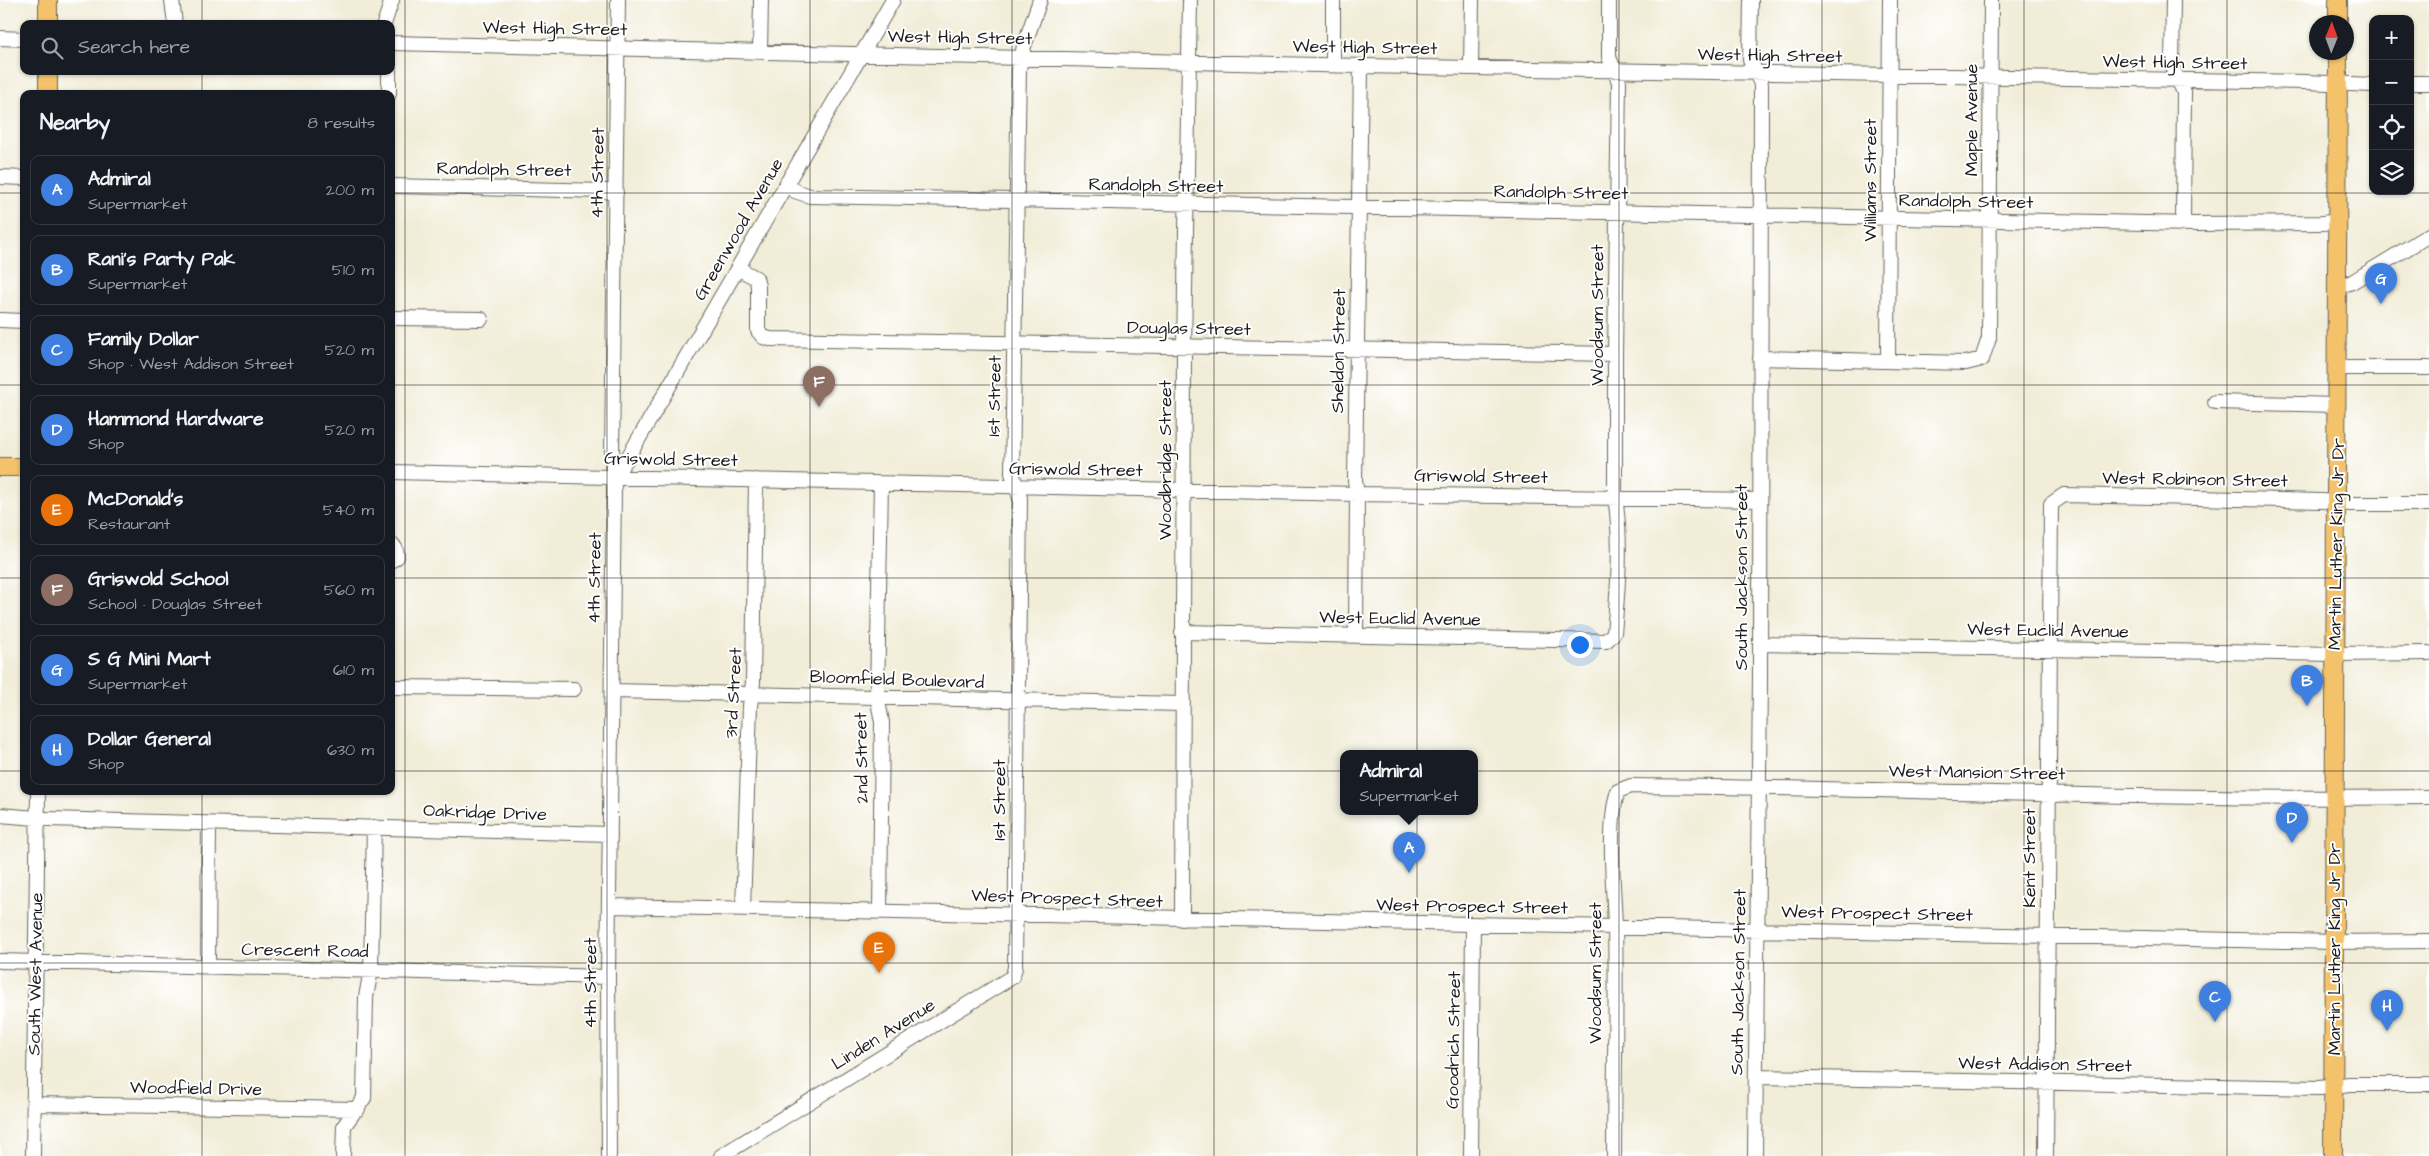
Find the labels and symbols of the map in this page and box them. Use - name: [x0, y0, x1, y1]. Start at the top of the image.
- street label: West High Street: [482, 15, 628, 43]
- north arrow: [2309, 15, 2354, 60]
- street label: West High Street: [887, 24, 1033, 52]
- street label: West High Street: [1292, 34, 1438, 62]
- street label: West High Street: [1697, 42, 1843, 70]
- street label: West High Street: [2102, 49, 2248, 77]
- street label: Maple Avenue: [1959, 64, 1984, 176]
- street label: Williams Street: [1858, 118, 1883, 241]
- street label: 4th Street: [584, 126, 611, 219]
- street label: Greenwood Avenue: [687, 153, 790, 305]
- street label: Randolph Street: [436, 156, 572, 183]
- street label: Randolph Street: [1088, 172, 1224, 199]
- street label: Randolph Street: [1493, 179, 1629, 206]
- street label: Randolph Street: [1898, 188, 2034, 215]
- street label: Woodsum Street: [1585, 244, 1610, 386]
- pin: G: [2365, 263, 2397, 304]
- street label: Sheldon Street: [1325, 288, 1352, 413]
- street label: Douglas Street: [1127, 315, 1252, 343]
- street label: 1st Street: [981, 354, 1008, 437]
- pin: F: [803, 366, 835, 407]
- street label: Woodbridge Street: [1153, 379, 1179, 540]
- street label: Martin Luther King Jr Dr: [2322, 438, 2352, 650]
- street label: Griswold Street: [604, 446, 739, 473]
- street label: Griswold Street: [1009, 456, 1144, 483]
- street label: Griswold Street: [1414, 463, 1549, 490]
- street label: West Robinson Street: [2102, 465, 2289, 494]
- street label: South Jackson Street: [1729, 483, 1754, 670]
- street label: 4th Street: [581, 531, 608, 624]
- street label: West Euclid Avenue: [1319, 605, 1481, 632]
- street label: West Euclid Avenue: [1967, 617, 2129, 644]
- your location: [1567, 632, 1593, 658]
- street label: 3rd Street: [719, 646, 748, 739]
- street label: Bloomfield Boulevard: [809, 664, 985, 695]
- pin: B: [2291, 665, 2323, 706]
- street label: 2nd Street: [848, 711, 875, 804]
- street label: West Mansion Street: [1888, 758, 2066, 787]
- street label: 1st Street: [987, 759, 1012, 841]
- street label: Oakridge Drive: [423, 798, 548, 828]
- pin: D: [2276, 802, 2308, 843]
- street label: Kent Street: [2017, 807, 2042, 908]
- pin: A: [1393, 832, 1425, 873]
- street label: Martin Luther King Jr Dr: [2322, 843, 2348, 1055]
- street label: West Prospect Street: [971, 883, 1164, 914]
- street label: South Jackson Street: [1724, 888, 1753, 1075]
- street label: South West Avenue: [22, 892, 49, 1056]
- street label: West Prospect Street: [1376, 892, 1569, 921]
- street label: West Prospect Street: [1781, 899, 1974, 928]
- street label: Woodsum Street: [1583, 902, 1608, 1044]
- pin: E: [863, 932, 895, 973]
- street label: Crescent Road: [241, 937, 369, 964]
- street label: 4th Street: [578, 937, 603, 1029]
- street label: Goodrich Street: [1440, 970, 1467, 1109]
- pin: C: [2199, 981, 2231, 1022]
- pin: H: [2371, 990, 2403, 1031]
- street label: Linden Avenue: [827, 992, 940, 1076]
- street label: West Addison Street: [1958, 1050, 2133, 1079]
- street label: Woodfield Drive: [130, 1075, 263, 1102]

